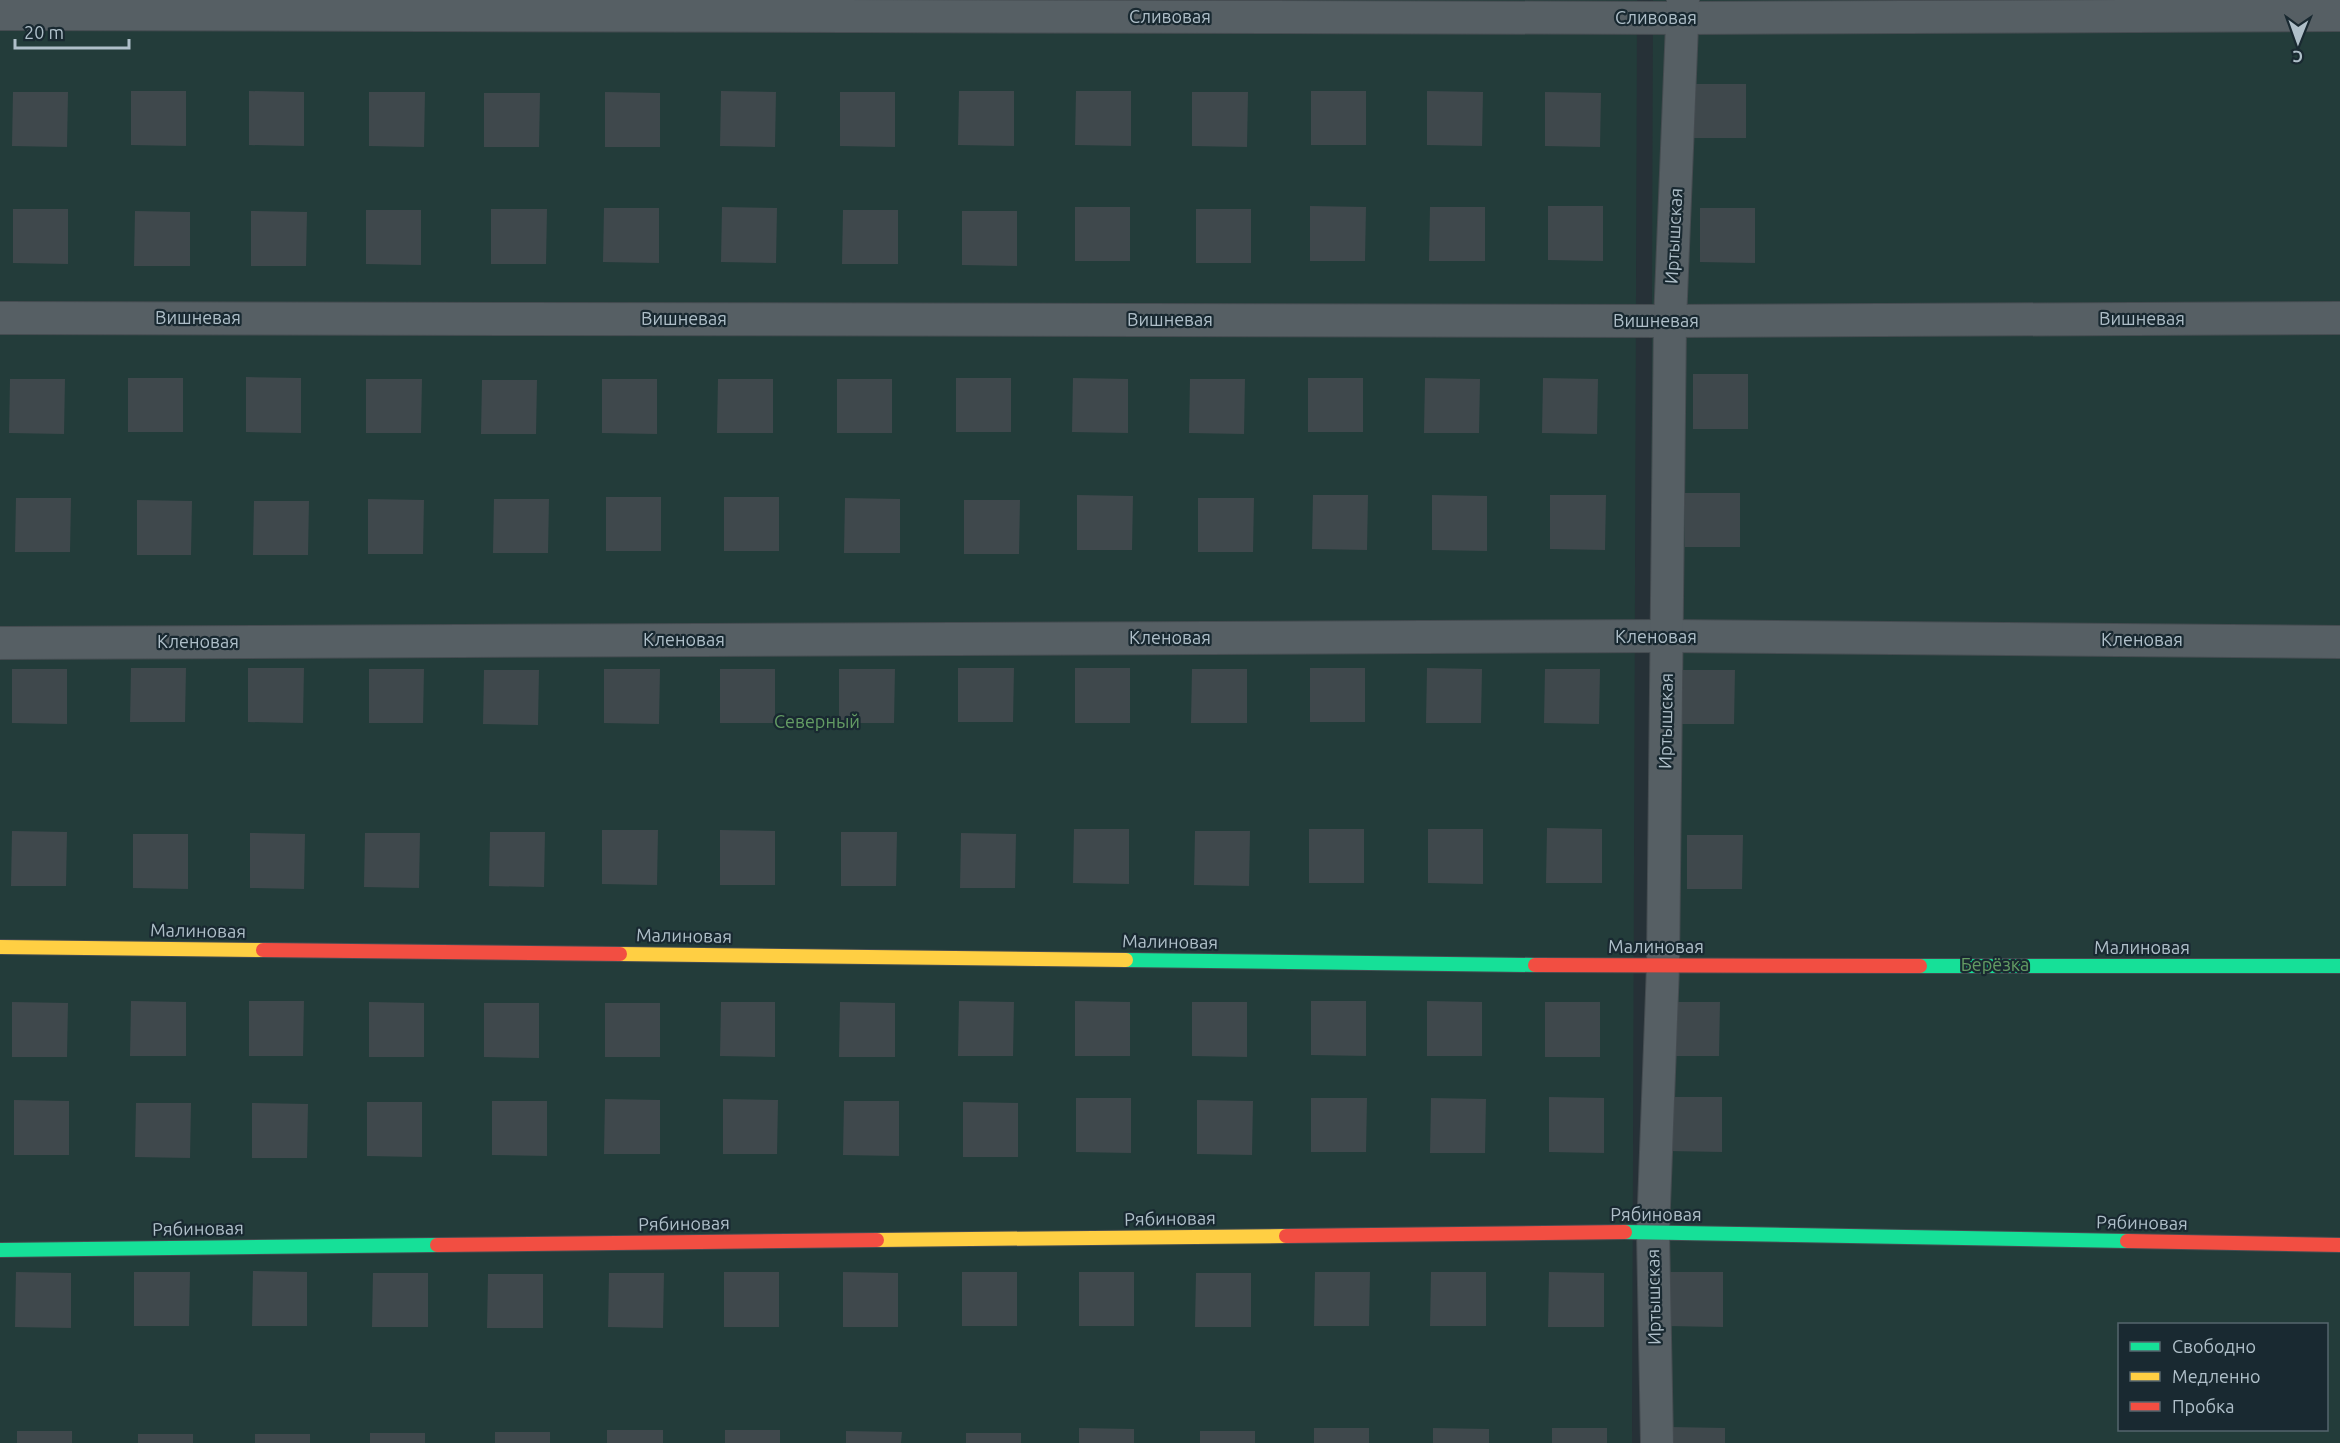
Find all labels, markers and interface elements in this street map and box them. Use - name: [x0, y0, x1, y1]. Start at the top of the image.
- street label: Сливовая: [1129, 6, 1211, 26]
- street label: Сливовая: [1615, 7, 1697, 27]
- scale bar: [15, 12, 129, 50]
- north arrow: [2268, 12, 2328, 72]
- text: 20 m: [24, 22, 64, 42]
- text: С: [2292, 48, 2303, 66]
- street label: Иртышская: [1661, 188, 1685, 284]
- street label: Вишневая: [155, 307, 241, 327]
- street label: Вишневая: [641, 308, 727, 328]
- street label: Вишневая: [2099, 308, 2185, 328]
- street label: Вишневая: [1127, 309, 1213, 329]
- street label: Вишневая: [1613, 310, 1699, 330]
- street label: Кленовая: [1615, 626, 1697, 646]
- street label: Кленовая: [1129, 627, 1211, 647]
- street label: Кленовая: [643, 629, 725, 649]
- street label: Кленовая: [2101, 629, 2183, 649]
- street label: Кленовая: [157, 631, 239, 651]
- street label: Иртышская: [1654, 673, 1676, 769]
- park label: Северный: [774, 711, 860, 731]
- street label: Малиновая: [150, 919, 246, 941]
- street label: Малиновая: [636, 924, 732, 946]
- street label: Малиновая: [1122, 930, 1218, 952]
- street label: Малиновая: [1608, 936, 1704, 956]
- street label: Малиновая: [2094, 937, 2190, 957]
- park label: Берёзка: [1961, 954, 2029, 974]
- street label: Рябиновая: [1610, 1204, 1702, 1224]
- street label: Рябиновая: [1124, 1207, 1216, 1229]
- street label: Рябиновая: [2096, 1211, 2188, 1233]
- street label: Рябиновая: [638, 1212, 730, 1234]
- street label: Рябиновая: [152, 1217, 244, 1239]
- street label: Иртышская: [1642, 1249, 1664, 1345]
- legend: [2118, 1323, 2328, 1431]
- text: Свободно: [2172, 1336, 2256, 1356]
- text: Медленно: [2172, 1366, 2261, 1386]
- text: Пробка: [2172, 1396, 2235, 1416]

